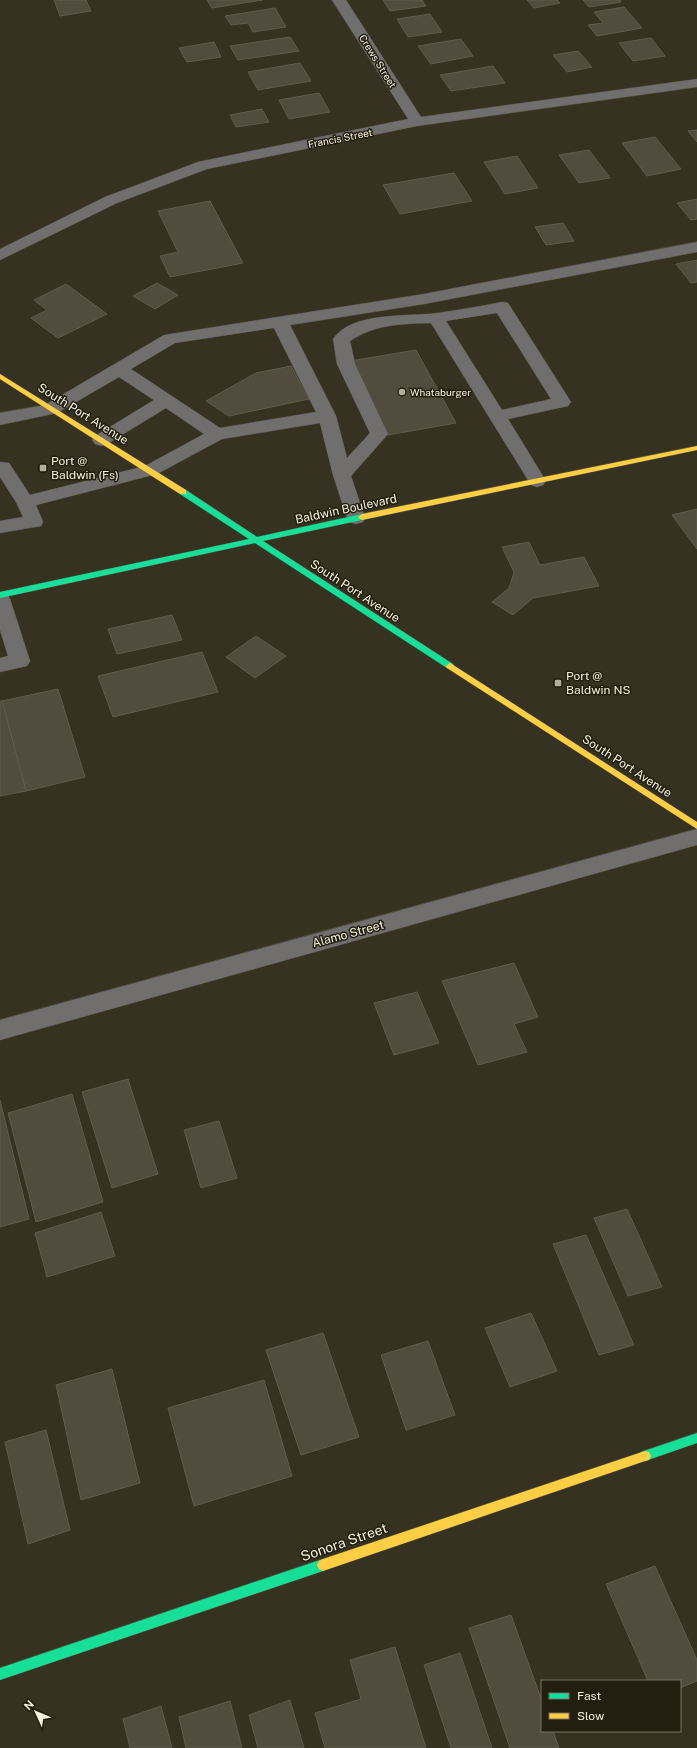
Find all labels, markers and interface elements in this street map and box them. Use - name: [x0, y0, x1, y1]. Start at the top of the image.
- street label: Crews Street: [357, 32, 399, 90]
- street label: Francis Street: [307, 126, 373, 150]
- street label: South Port Avenue: [35, 381, 131, 448]
- place label: Whataburger: [410, 386, 471, 398]
- marker: Whataburger: [397, 387, 407, 397]
- place label: Port @ Baldwin (Fs): [51, 454, 119, 482]
- marker: Port @ Baldwin (Fs): [38, 463, 48, 473]
- street label: Baldwin Boulevard: [294, 491, 398, 527]
- street label: South Port Avenue: [308, 557, 403, 625]
- place label: Port @ Baldwin NS: [566, 669, 631, 697]
- marker: Port @ Baldwin NS: [553, 678, 563, 688]
- street label: South Port Avenue: [580, 732, 675, 800]
- street label: Alamo Street: [311, 918, 386, 950]
- street label: Sonora Street: [299, 1520, 389, 1564]
- legend: [541, 1680, 681, 1732]
- text: Fast: [577, 1689, 602, 1703]
- north arrow: [16, 1692, 56, 1732]
- text: N: [22, 1698, 36, 1712]
- text: Slow: [577, 1709, 605, 1723]

